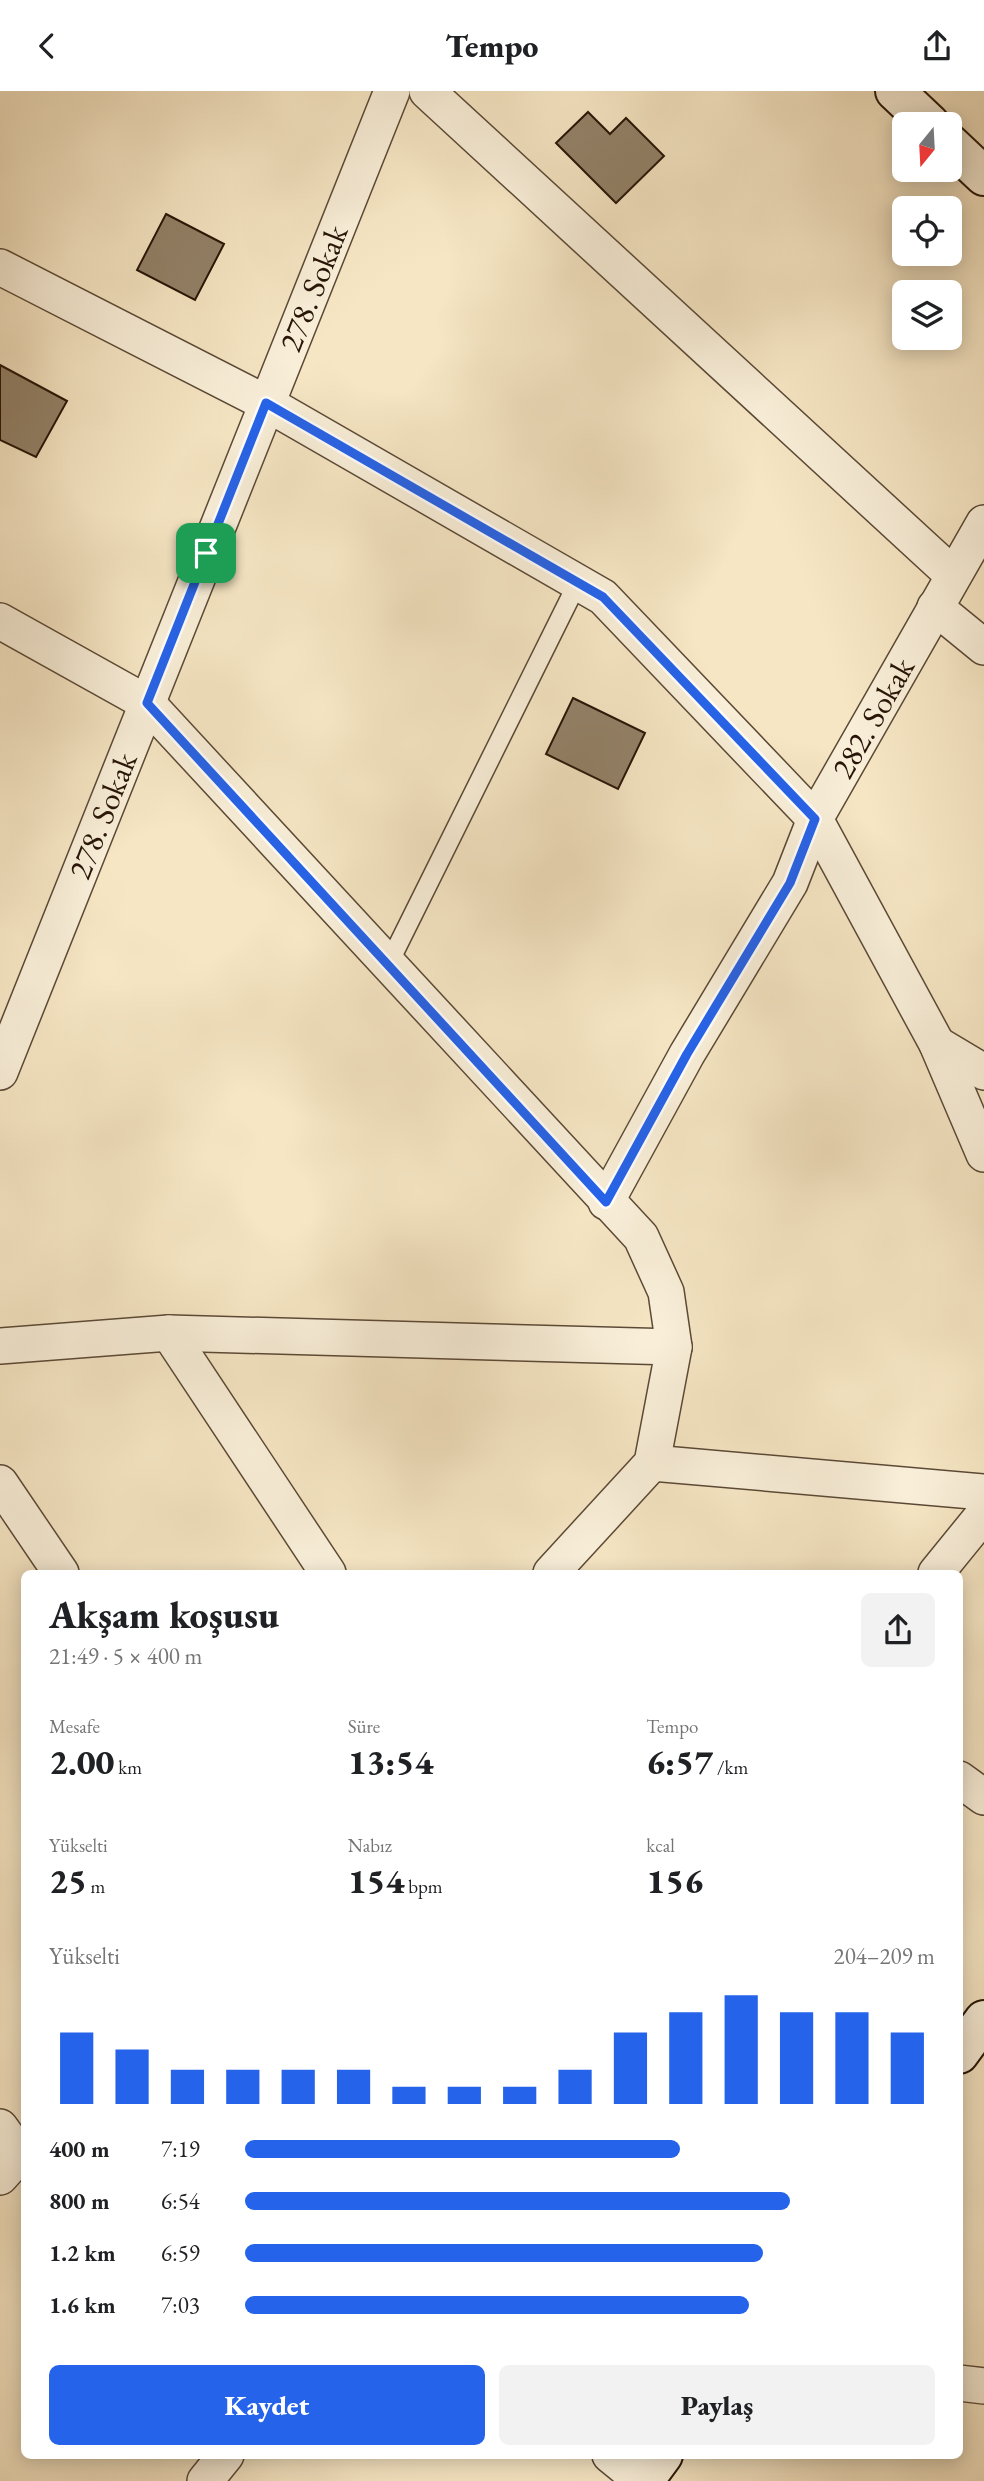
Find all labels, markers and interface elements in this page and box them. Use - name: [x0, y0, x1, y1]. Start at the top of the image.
- text: Tempo: [446, 25, 538, 67]
- icon: back: [28, 27, 66, 65]
- icon: share: [918, 27, 956, 65]
- north arrow: [892, 112, 962, 182]
- map controls: [892, 112, 962, 350]
- button: locate: [892, 196, 962, 266]
- street label: 278. Sokak: [269, 218, 358, 358]
- button: layers: [892, 280, 962, 350]
- pin: [176, 523, 236, 583]
- icon: arrive: [187, 534, 225, 572]
- street label: 282. Sokak: [822, 649, 924, 786]
- street label: 278. Sokak: [58, 745, 147, 885]
- text: Akşam koşusu: [49, 1590, 279, 1639]
- button: share: [861, 1593, 935, 1667]
- text: 21:49 · 5 × 400 m: [49, 1641, 202, 1671]
- text: Mesafe: [49, 1714, 100, 1739]
- text: Süre: [348, 1714, 380, 1739]
- text: Tempo: [646, 1714, 699, 1739]
- text: 2.00: [49, 1739, 115, 1784]
- text: 13:54: [348, 1739, 433, 1784]
- text: 6:57: [646, 1739, 713, 1784]
- text: km: [115, 1755, 142, 1780]
- text: /km: [713, 1755, 748, 1780]
- text: Yükselti: [49, 1833, 108, 1858]
- text: Nabız: [348, 1833, 392, 1858]
- text: kcal: [646, 1833, 675, 1858]
- text: 25: [49, 1858, 87, 1903]
- text: 154: [348, 1858, 404, 1903]
- text: 156: [646, 1858, 703, 1903]
- text: m: [87, 1874, 105, 1899]
- text: bpm: [404, 1874, 443, 1899]
- text: Yükselti: [49, 1941, 120, 1971]
- text: 204–209 m: [834, 1941, 935, 1971]
- text: 400 m: [49, 2134, 110, 2164]
- text: 7:19: [161, 2134, 200, 2164]
- text: 800 m: [49, 2186, 110, 2216]
- text: 6:54: [161, 2186, 200, 2216]
- text: 1.2 km: [49, 2238, 116, 2268]
- text: 6:59: [161, 2238, 200, 2268]
- text: 1.6 km: [49, 2290, 116, 2320]
- text: 7:03: [161, 2290, 200, 2320]
- button: Kaydet: [49, 2365, 485, 2445]
- button: Paylaş: [499, 2365, 935, 2445]

